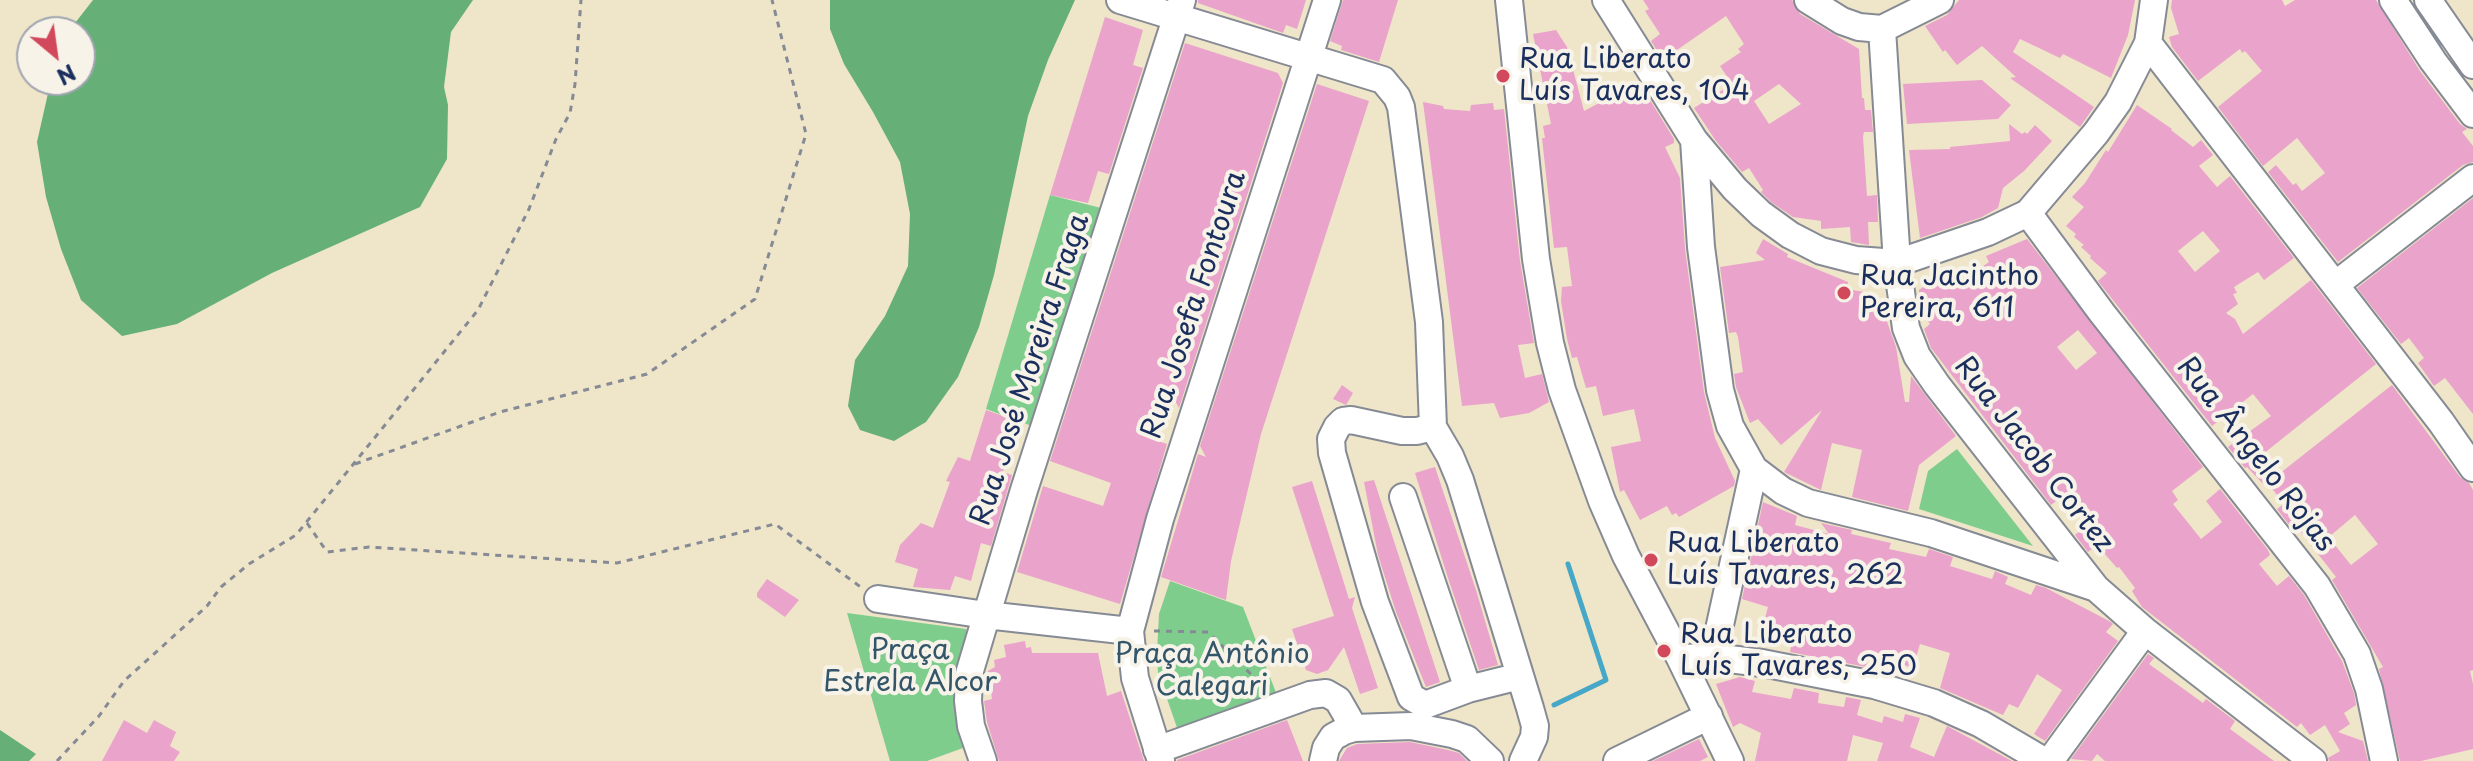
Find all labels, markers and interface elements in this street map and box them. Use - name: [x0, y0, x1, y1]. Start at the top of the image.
- north arrow: [16, 16, 96, 96]
- place label: Rua Liberato Luís Tavares, 104: [1519, 43, 1750, 109]
- text: N: [51, 57, 83, 94]
- marker: Rua Liberato Luís Tavares, 104: [1494, 67, 1512, 85]
- street label: Rua Josefa Fontoura: [1136, 167, 1254, 443]
- street label: Rua José Moreira Fraga: [965, 210, 1097, 530]
- place label: Rua Jacintho Pereira, 611: [1860, 260, 2039, 326]
- marker: Rua Jacintho Pereira, 611: [1835, 284, 1853, 302]
- street label: Rua Jacob Cortez: [1946, 351, 2120, 559]
- street label: Rua Ângelo Rojas: [2169, 351, 2341, 559]
- place label: Rua Liberato Luís Tavares, 262: [1667, 527, 1904, 593]
- marker: Rua Liberato Luís Tavares, 262: [1642, 551, 1660, 569]
- place label: Rua Liberato Luís Tavares, 250: [1680, 618, 1917, 684]
- park label: Praça Estrela Alcor: [823, 634, 997, 700]
- park label: Praça Antônio Calegari: [1114, 638, 1310, 704]
- marker: Rua Liberato Luís Tavares, 250: [1655, 642, 1673, 660]

